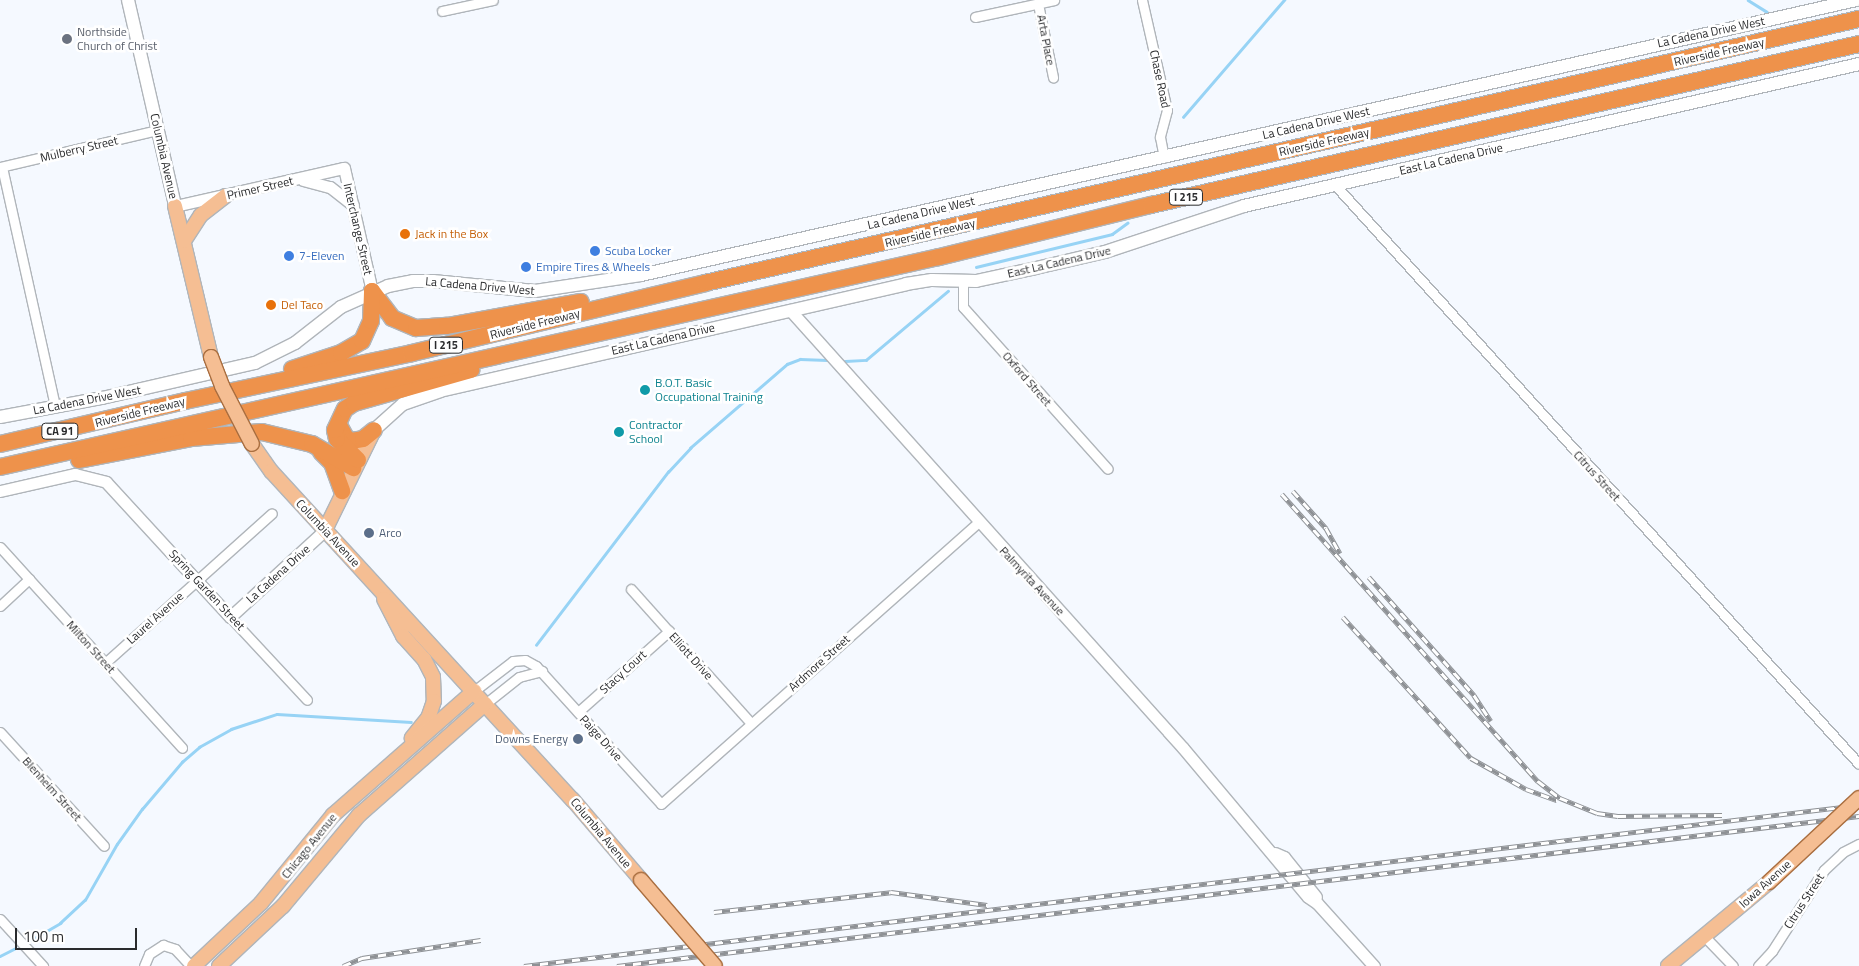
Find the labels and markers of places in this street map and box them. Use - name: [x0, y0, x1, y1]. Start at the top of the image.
- place label: Northside Church of Christ: [77, 25, 157, 53]
- marker: Northside Church of Christ: [61, 33, 73, 45]
- place label: Jack in the Box: [415, 227, 488, 241]
- marker: Jack in the Box: [399, 228, 411, 240]
- place label: Scuba Locker: [605, 244, 671, 258]
- marker: Scuba Locker: [589, 245, 601, 257]
- place label: 7-Eleven: [299, 249, 345, 263]
- marker: 7-Eleven: [283, 250, 295, 262]
- place label: Empire Tires & Wheels: [536, 260, 650, 274]
- marker: Empire Tires & Wheels: [520, 261, 532, 273]
- place label: Del Taco: [281, 298, 323, 312]
- marker: Del Taco: [265, 299, 277, 311]
- place label: B.O.T. Basic Occupational Training: [655, 376, 763, 404]
- marker: B.O.T. Basic Occupational Training: [639, 384, 651, 396]
- place label: Contractor School: [629, 418, 682, 446]
- marker: Contractor School: [613, 426, 625, 438]
- place label: Arco: [379, 526, 402, 540]
- marker: Arco: [363, 527, 375, 539]
- place label: Downs Energy: [495, 732, 568, 746]
- marker: Downs Energy: [572, 733, 584, 745]

